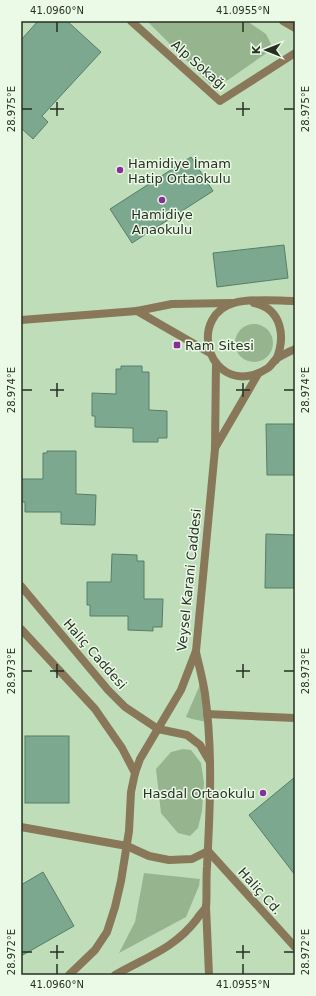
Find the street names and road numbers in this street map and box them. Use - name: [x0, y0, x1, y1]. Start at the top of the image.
- street label: Alp Sokağı: [168, 37, 230, 93]
- street label: Veysel Karani Caddesi: [174, 508, 204, 652]
- street label: Haliç Caddesi: [60, 616, 130, 692]
- street label: Haliç Cd.: [235, 865, 285, 917]

